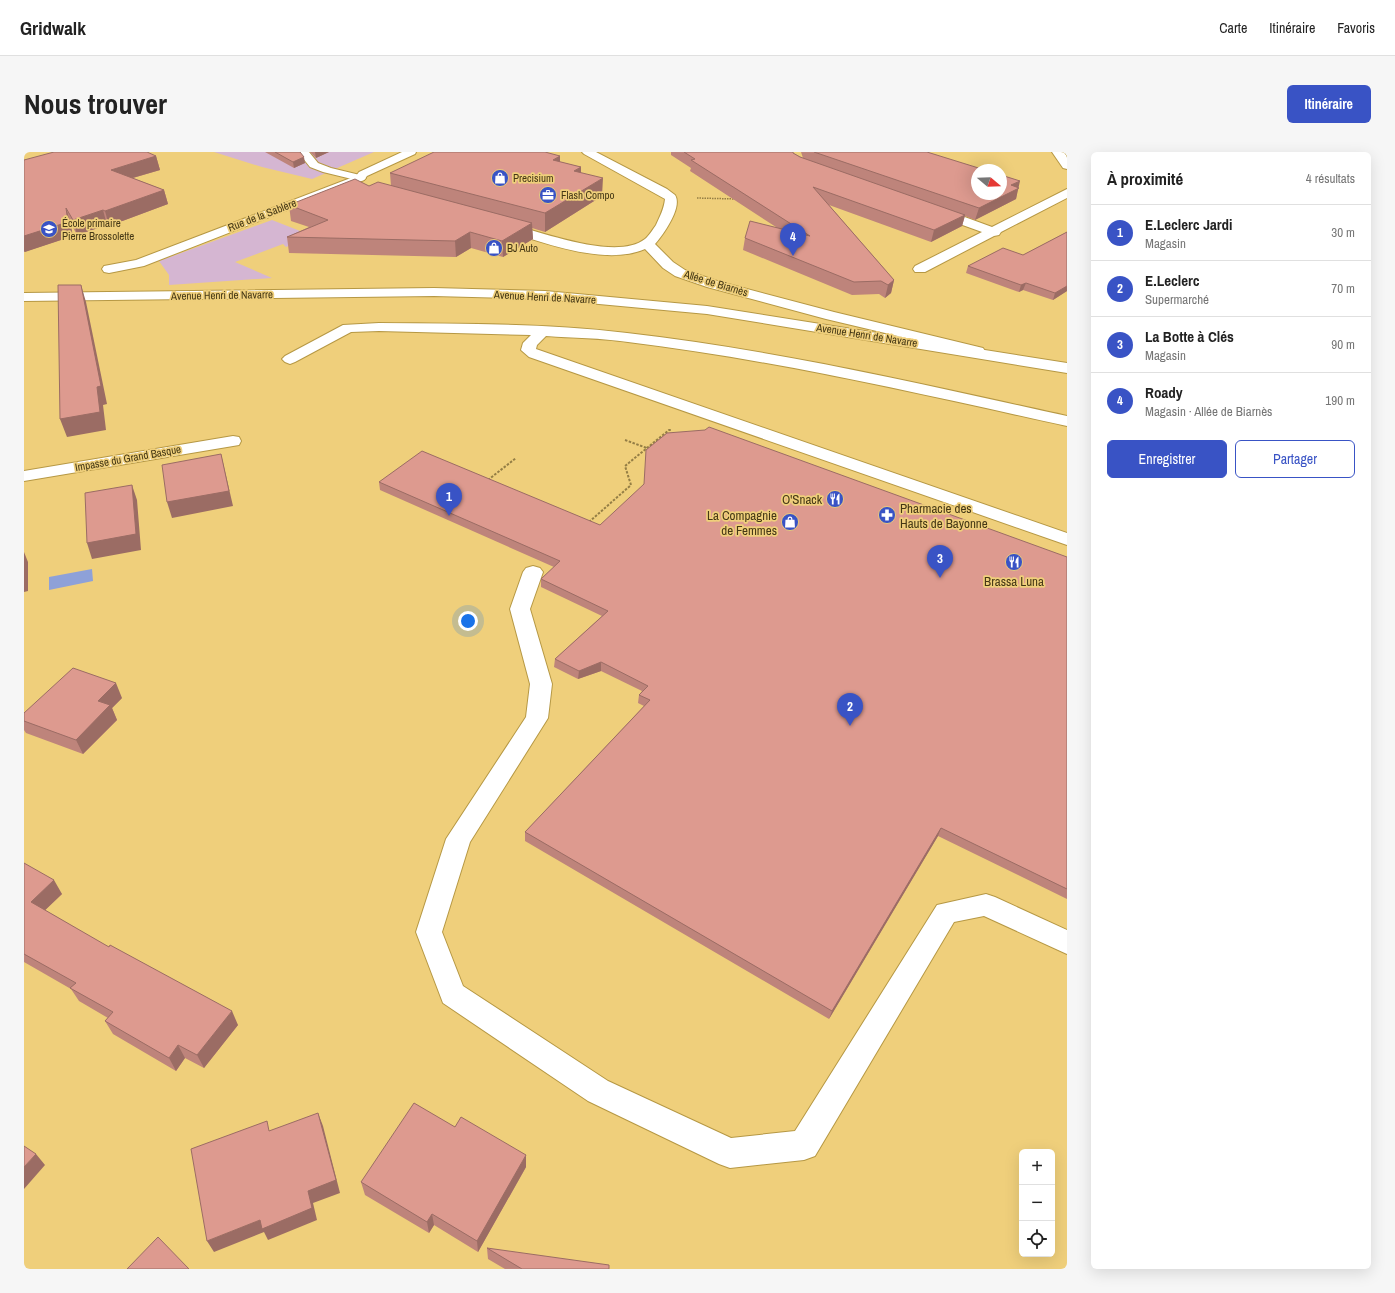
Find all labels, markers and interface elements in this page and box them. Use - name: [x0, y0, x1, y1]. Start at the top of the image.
- text: Gridwalk: [20, 15, 86, 41]
- text: Carte: [1219, 19, 1247, 37]
- text: Itinéraire: [1269, 19, 1315, 37]
- text: Favoris: [1337, 19, 1375, 37]
- text: Nous trouver: [24, 85, 167, 123]
- button: Itinéraire: [1287, 85, 1371, 123]
- north arrow: [971, 164, 1007, 200]
- text: À proximité: [1107, 167, 1183, 190]
- shop icon: Precisium: [490, 168, 510, 188]
- text: 4 résultats: [1306, 170, 1355, 187]
- place label: Precisium: [513, 171, 554, 185]
- office icon: Flash Compo: [538, 185, 558, 205]
- place label: Flash Compo: [561, 188, 615, 202]
- street label: Rue de la Sablère: [226, 196, 298, 234]
- text: E.Leclerc Jardi: [1145, 214, 1233, 235]
- place label: École primaire Pierre Brossolette: [62, 216, 134, 243]
- school or university icon: École primaire Pierre Brossolette: [39, 219, 59, 239]
- pin: 4: [780, 223, 806, 256]
- text: 1: [1117, 224, 1123, 241]
- text: 30 m: [1331, 224, 1355, 241]
- text: Magasin: [1145, 235, 1186, 252]
- shop icon: BJ Auto: [484, 238, 504, 258]
- place label: BJ Auto: [507, 241, 538, 255]
- street label: Allée de Biarnès: [681, 266, 750, 300]
- text: E.Leclerc: [1145, 270, 1200, 291]
- text: 2: [1117, 280, 1123, 297]
- text: 70 m: [1331, 280, 1355, 297]
- street label: Avenue Henri de Navarre: [170, 287, 273, 303]
- street label: Avenue Henri de Navarre: [493, 287, 596, 307]
- text: Supermarché: [1145, 291, 1209, 308]
- street label: Avenue Henri de Navarre: [814, 320, 919, 350]
- text: La Botte à Clés: [1145, 326, 1234, 347]
- text: 3: [1117, 336, 1123, 353]
- text: 90 m: [1331, 336, 1355, 353]
- text: Magasin: [1145, 347, 1186, 364]
- text: Roady: [1145, 382, 1183, 403]
- text: 4: [1117, 392, 1123, 409]
- text: 190 m: [1325, 392, 1355, 409]
- text: Magasin · Allée de Biarnès: [1145, 403, 1272, 420]
- button: Enregistrer: [1107, 440, 1227, 478]
- button: Partager: [1235, 440, 1355, 478]
- street label: Impasse du Grand Basque: [74, 442, 182, 474]
- pin: 1: [436, 483, 462, 516]
- restaurant icon: O'Snack: [825, 489, 845, 509]
- place label: O'Snack: [782, 491, 823, 508]
- place label: Pharmacie des Hauts de Bayonne: [900, 500, 988, 532]
- pharmacy icon: Pharmacie des Hauts de Bayonne: [877, 505, 897, 525]
- place label: La Compagnie de Femmes: [707, 507, 777, 539]
- shop icon: La Compagnie de Femmes: [780, 512, 800, 532]
- pin: 3: [927, 545, 953, 578]
- restaurant icon: Brassa Luna: [1004, 552, 1024, 572]
- place label: Brassa Luna: [984, 573, 1044, 590]
- your location: [458, 611, 478, 631]
- pin: 2: [837, 693, 863, 726]
- map controls: [1019, 1149, 1055, 1257]
- button: +: [1019, 1149, 1055, 1185]
- button: −: [1019, 1185, 1055, 1221]
- button: locate: [1019, 1221, 1055, 1257]

